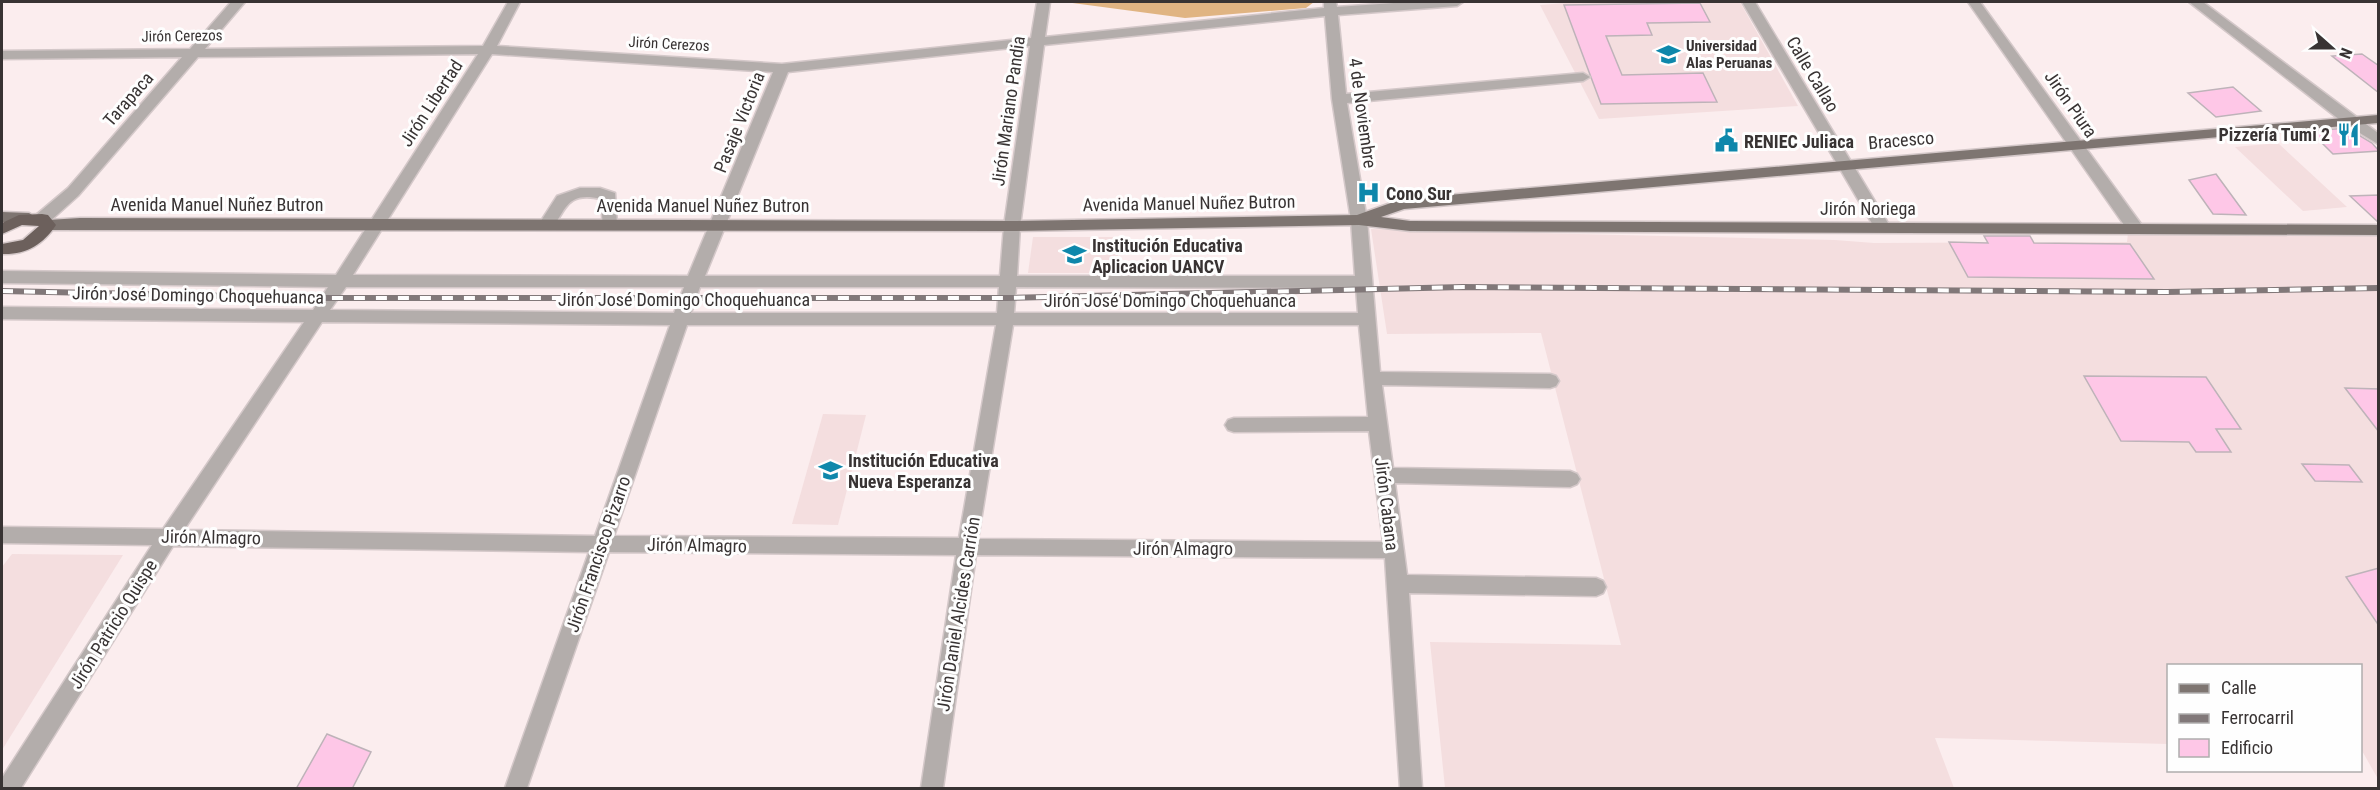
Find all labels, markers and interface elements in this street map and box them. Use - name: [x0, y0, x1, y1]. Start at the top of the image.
- north arrow: [2302, 18, 2362, 78]
- street label: Jirón Cerezos: [141, 26, 223, 46]
- street label: Calle Callao: [1782, 32, 1844, 116]
- street label: Jirón Cerezos: [628, 33, 710, 55]
- street label: Jirón Mariano Pandia: [987, 35, 1029, 187]
- place label: Universidad Alas Peruanas: [1686, 37, 1773, 72]
- school or university icon: Universidad Alas Peruanas: [1655, 42, 1681, 68]
- text: N: [2335, 45, 2356, 61]
- street label: Jirón Libertad: [395, 56, 467, 150]
- street label: 4 de Noviembre: [1345, 57, 1381, 169]
- street label: Jirón Piura: [2040, 67, 2102, 141]
- street label: Tarapaca: [99, 68, 157, 130]
- street label: Pasaje Victoria: [709, 69, 769, 175]
- restaurant icon: Pizzería Tumi 2: [2335, 121, 2361, 147]
- place label: Pizzería Tumi 2: [2219, 124, 2330, 145]
- street label: Bracesco: [1867, 127, 1935, 153]
- public building icon: RENIEC Juliaca: [1713, 128, 1739, 154]
- place label: RENIEC Juliaca: [1744, 131, 1854, 152]
- hospital icon: Cono Sur: [1355, 180, 1381, 206]
- place label: Cono Sur: [1386, 183, 1452, 204]
- street label: Avenida Manuel Nuñez Butron: [1082, 191, 1296, 215]
- street label: Avenida Manuel Nuñez Butron: [111, 194, 323, 215]
- street label: Avenida Manuel Nuñez Butron: [597, 195, 809, 216]
- street label: Jirón Noriega: [1820, 198, 1916, 219]
- place label: Institución Educativa Aplicacion UANCV: [1092, 235, 1243, 277]
- school or university icon: Institución Educativa Aplicacion UANCV: [1061, 242, 1087, 268]
- street label: Jirón José Domingo Choquehuanca: [72, 282, 324, 308]
- street label: Jirón José Domingo Choquehuanca: [558, 289, 810, 310]
- street label: Jirón José Domingo Choquehuanca: [1044, 290, 1296, 311]
- place label: Institución Educativa Nueva Esperanza: [848, 450, 999, 492]
- street label: Jirón Cabana: [1371, 456, 1403, 552]
- school or university icon: Institución Educativa Nueva Esperanza: [817, 457, 843, 483]
- street label: Jirón Francisco Pizarro: [561, 473, 635, 635]
- street label: Jirón Daniel Alcides Carrión: [932, 515, 984, 713]
- street label: Jirón Almagro: [161, 526, 261, 548]
- street label: Jirón Almagro: [647, 534, 747, 556]
- street label: Jirón Almagro: [1133, 538, 1233, 559]
- street label: Jirón Patricio Quispe: [65, 556, 161, 692]
- legend: [2167, 664, 2362, 772]
- text: Calle: [2221, 677, 2257, 698]
- text: Ferrocarril: [2221, 707, 2294, 728]
- text: Edificio: [2221, 737, 2273, 758]

